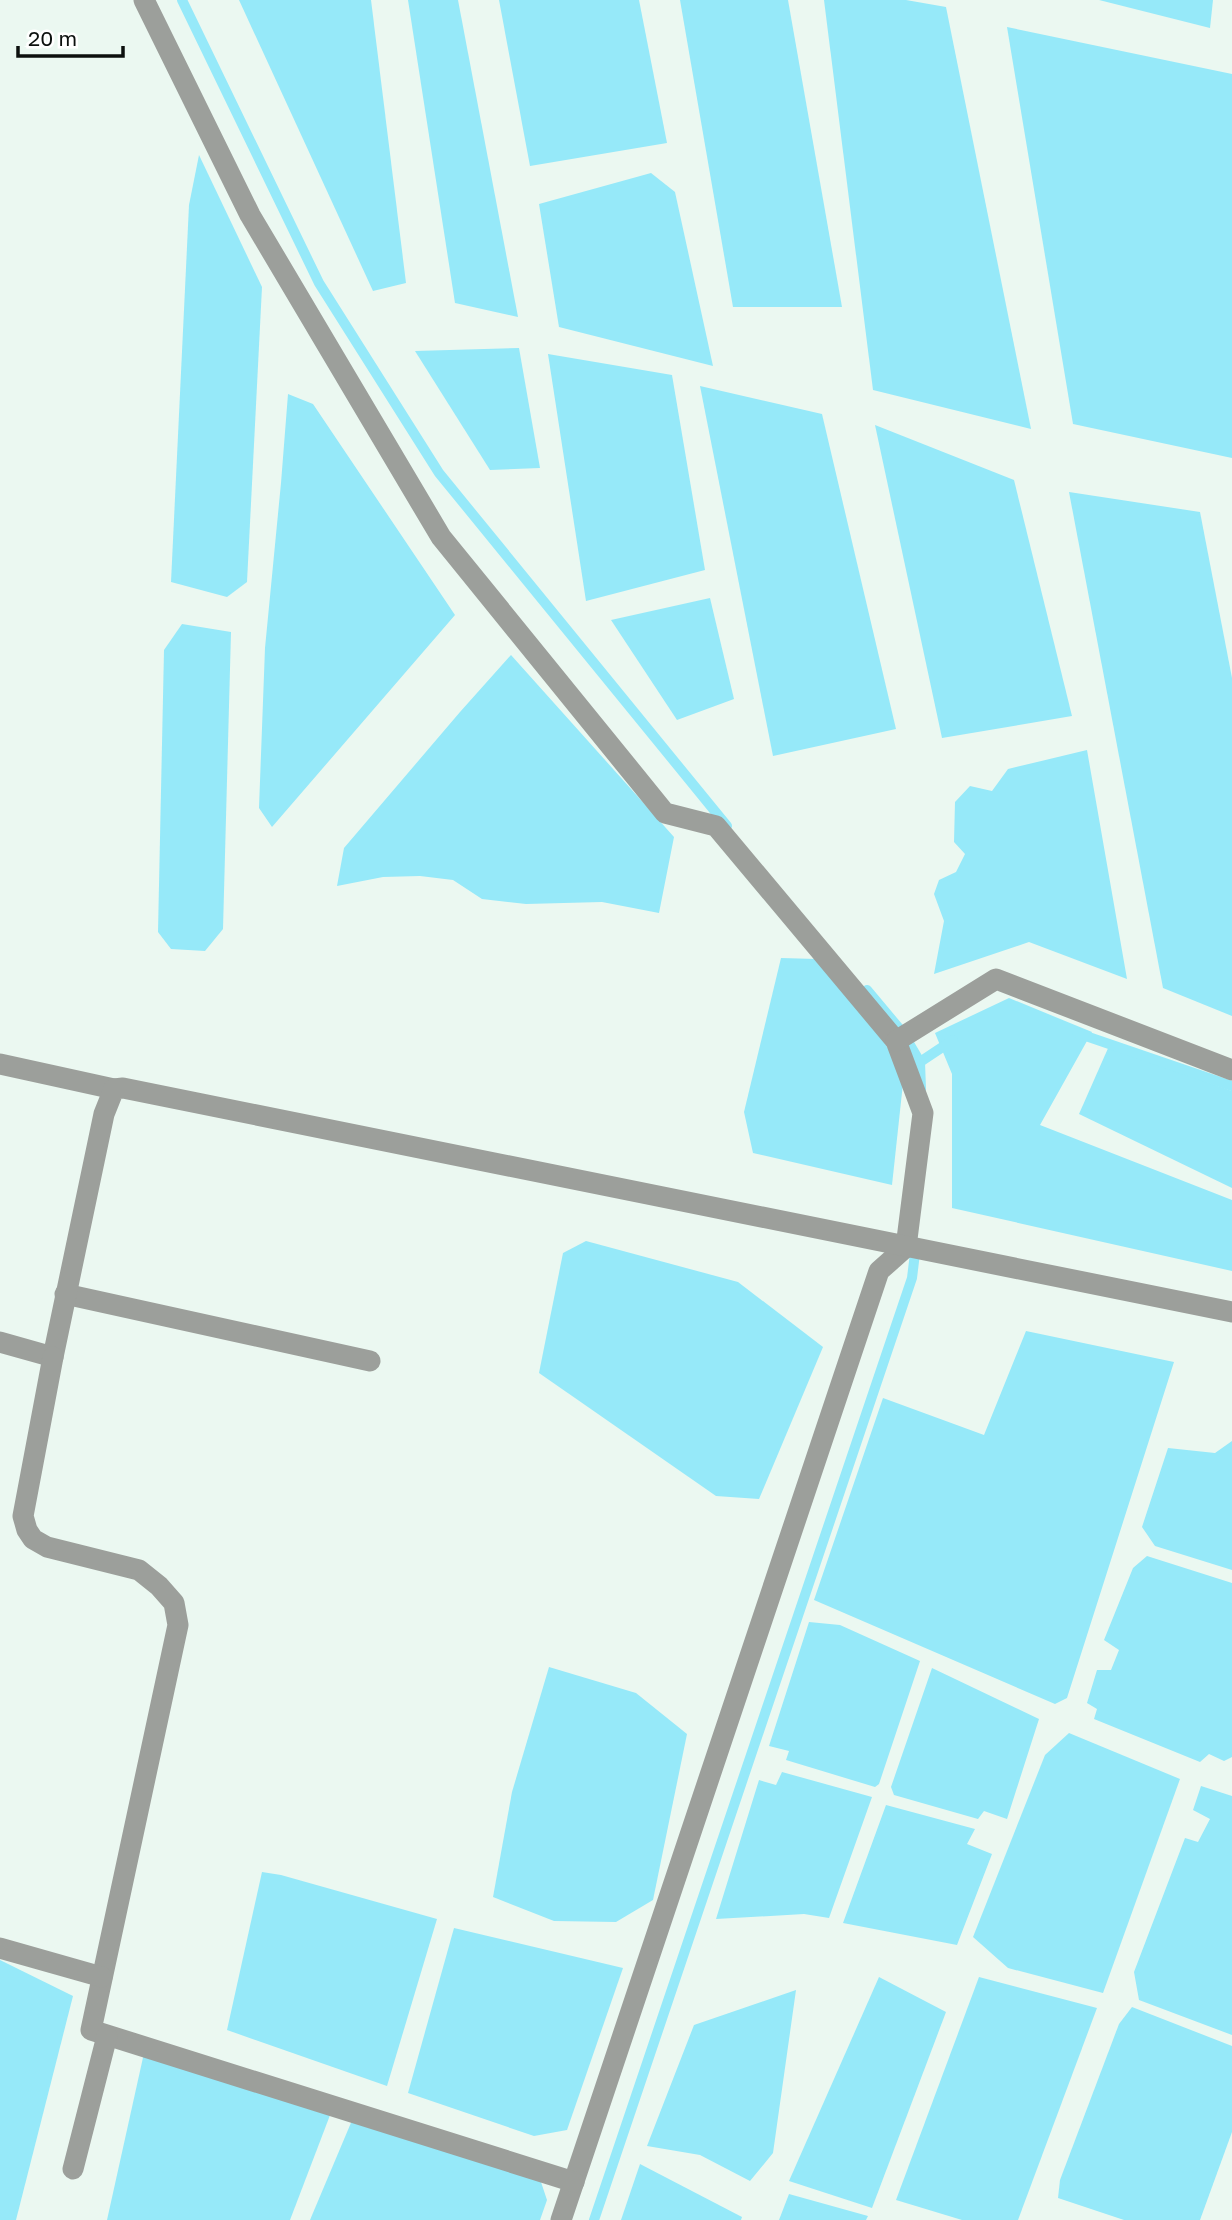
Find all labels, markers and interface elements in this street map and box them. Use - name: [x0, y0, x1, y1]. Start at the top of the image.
- scale bar: [18, 14, 122, 58]
- text: 20 m: [28, 25, 77, 51]

